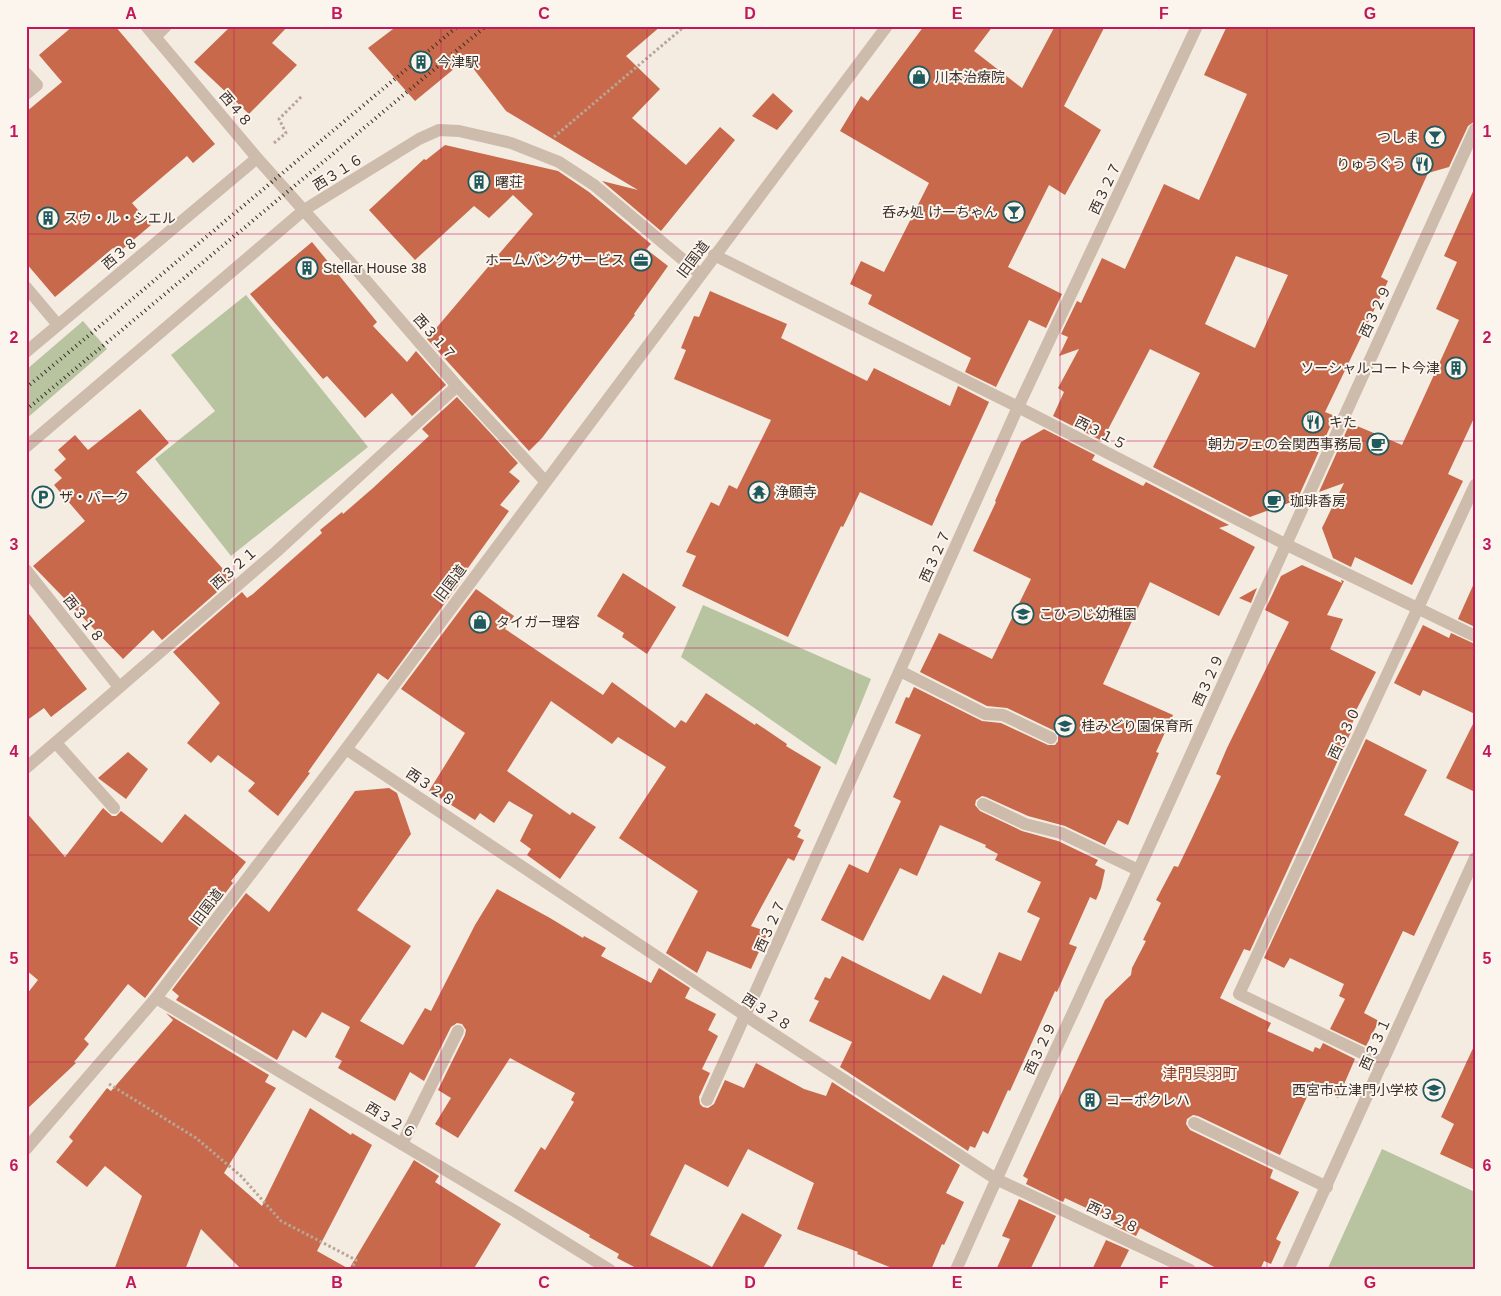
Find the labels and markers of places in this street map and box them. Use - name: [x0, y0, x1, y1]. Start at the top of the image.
- building icon: 今津駅: [409, 50, 433, 74]
- place label: 今津駅: [437, 54, 479, 70]
- shop icon: 川本治療院: [907, 65, 931, 89]
- place label: 川本治療院: [935, 69, 1005, 85]
- bar icon: つしま: [1423, 125, 1447, 149]
- place label: つしま: [1377, 129, 1419, 145]
- restaurant icon: りゅうぐう: [1410, 152, 1434, 176]
- place label: りゅうぐう: [1336, 156, 1406, 172]
- building icon: 曙荘: [467, 170, 491, 194]
- place label: 曙荘: [495, 174, 523, 190]
- bar icon: 呑み処 けーちゃん: [1002, 200, 1026, 224]
- place label: 呑み処 けーちゃん: [882, 204, 998, 220]
- building icon: スウ・ル・シエル: [36, 206, 60, 230]
- place label: スウ・ル・シエル: [64, 210, 176, 226]
- office icon: ホームバンクサービス: [629, 248, 653, 272]
- place label: ホームバンクサービス: [485, 252, 625, 268]
- building icon: Stellar House 38: [295, 256, 319, 280]
- place label: Stellar House 38: [323, 260, 427, 276]
- building icon: ソーシャルコート今津: [1444, 356, 1468, 380]
- place label: ソーシャルコート今津: [1301, 360, 1440, 376]
- restaurant icon: キた: [1301, 410, 1325, 434]
- place label: キた: [1329, 414, 1357, 430]
- cafe icon: 朝カフェの会関西事務局: [1366, 432, 1390, 456]
- place label: 朝カフェの会関西事務局: [1208, 436, 1362, 452]
- temple icon: 浄願寺: [747, 480, 771, 504]
- place label: 浄願寺: [775, 484, 817, 500]
- parking icon: ザ・パーク: [31, 485, 55, 509]
- place label: ザ・パーク: [59, 489, 129, 505]
- cafe icon: 珈琲香房: [1262, 489, 1286, 513]
- place label: 珈琲香房: [1290, 493, 1346, 509]
- school or university icon: こひつじ幼稚園: [1011, 602, 1035, 626]
- place label: こひつじ幼稚園: [1039, 606, 1137, 622]
- shop icon: タイガー理容: [468, 610, 492, 634]
- place label: タイガー理容: [496, 614, 580, 630]
- school or university icon: 桂みどり園保育所: [1053, 714, 1077, 738]
- place label: 桂みどり園保育所: [1081, 718, 1193, 734]
- school or university icon: 西宮市立津門小学校: [1422, 1078, 1446, 1102]
- place label: 西宮市立津門小学校: [1292, 1082, 1418, 1098]
- building icon: コーポクレハ: [1078, 1088, 1102, 1112]
- place label: コーポクレハ: [1106, 1092, 1190, 1108]

